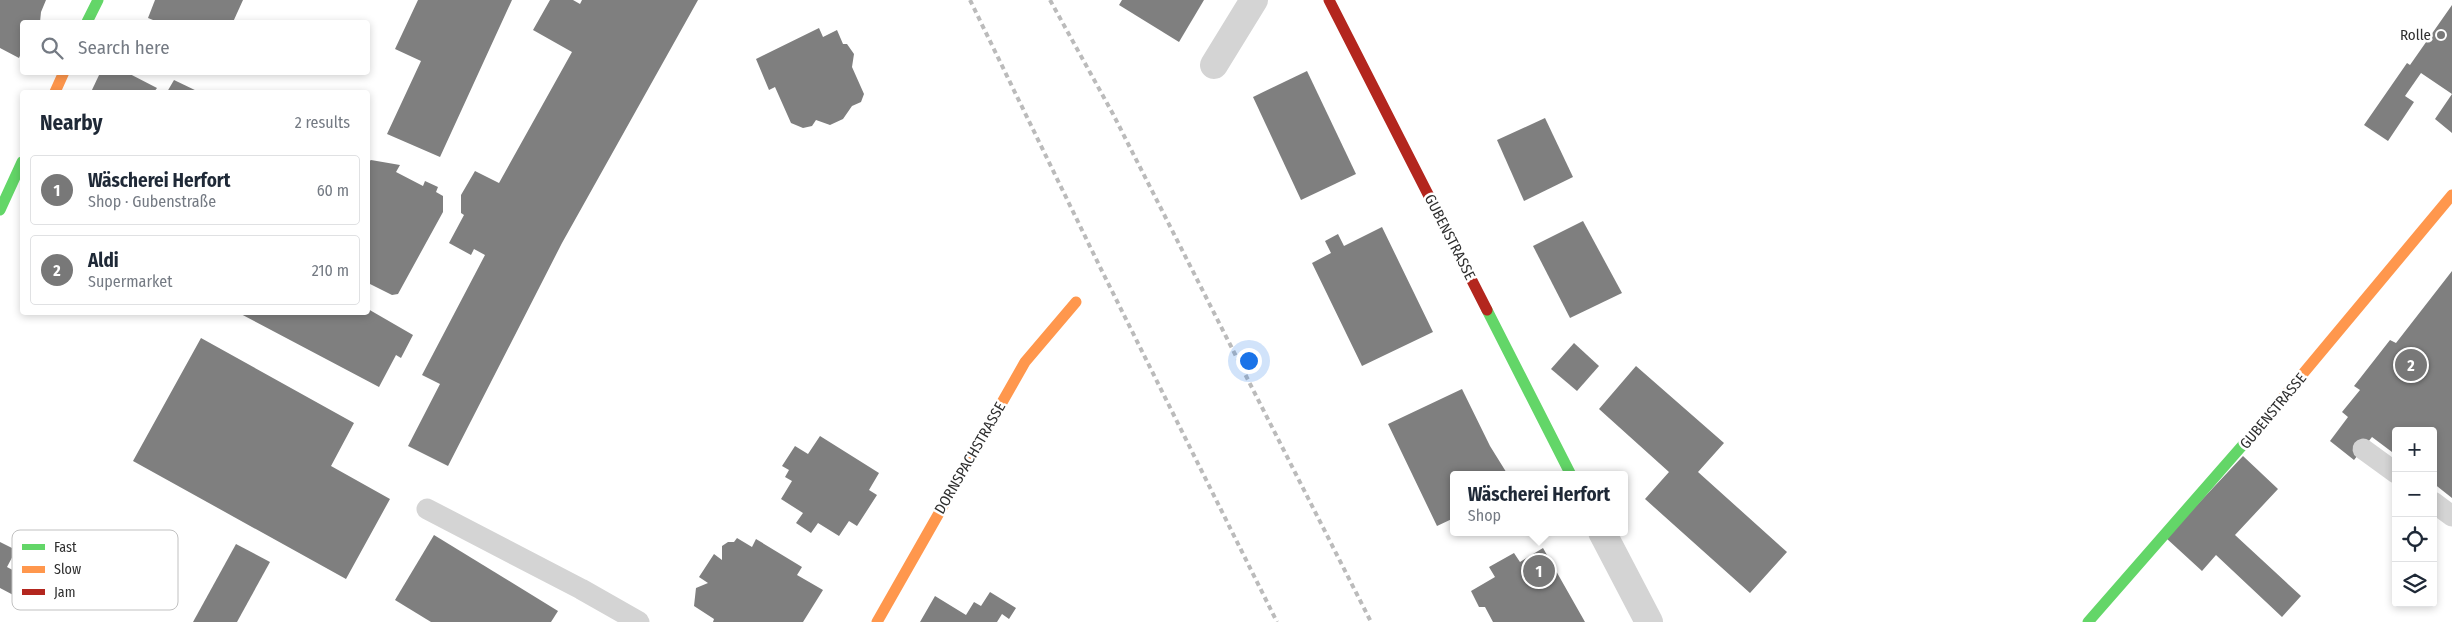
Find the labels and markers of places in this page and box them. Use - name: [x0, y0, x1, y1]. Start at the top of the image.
- place label: Rolle: [2400, 26, 2431, 44]
- marker: Rolle: [2435, 29, 2447, 41]
- pin: 2: [2395, 346, 2427, 384]
- pin: 1: [1523, 552, 1555, 590]

